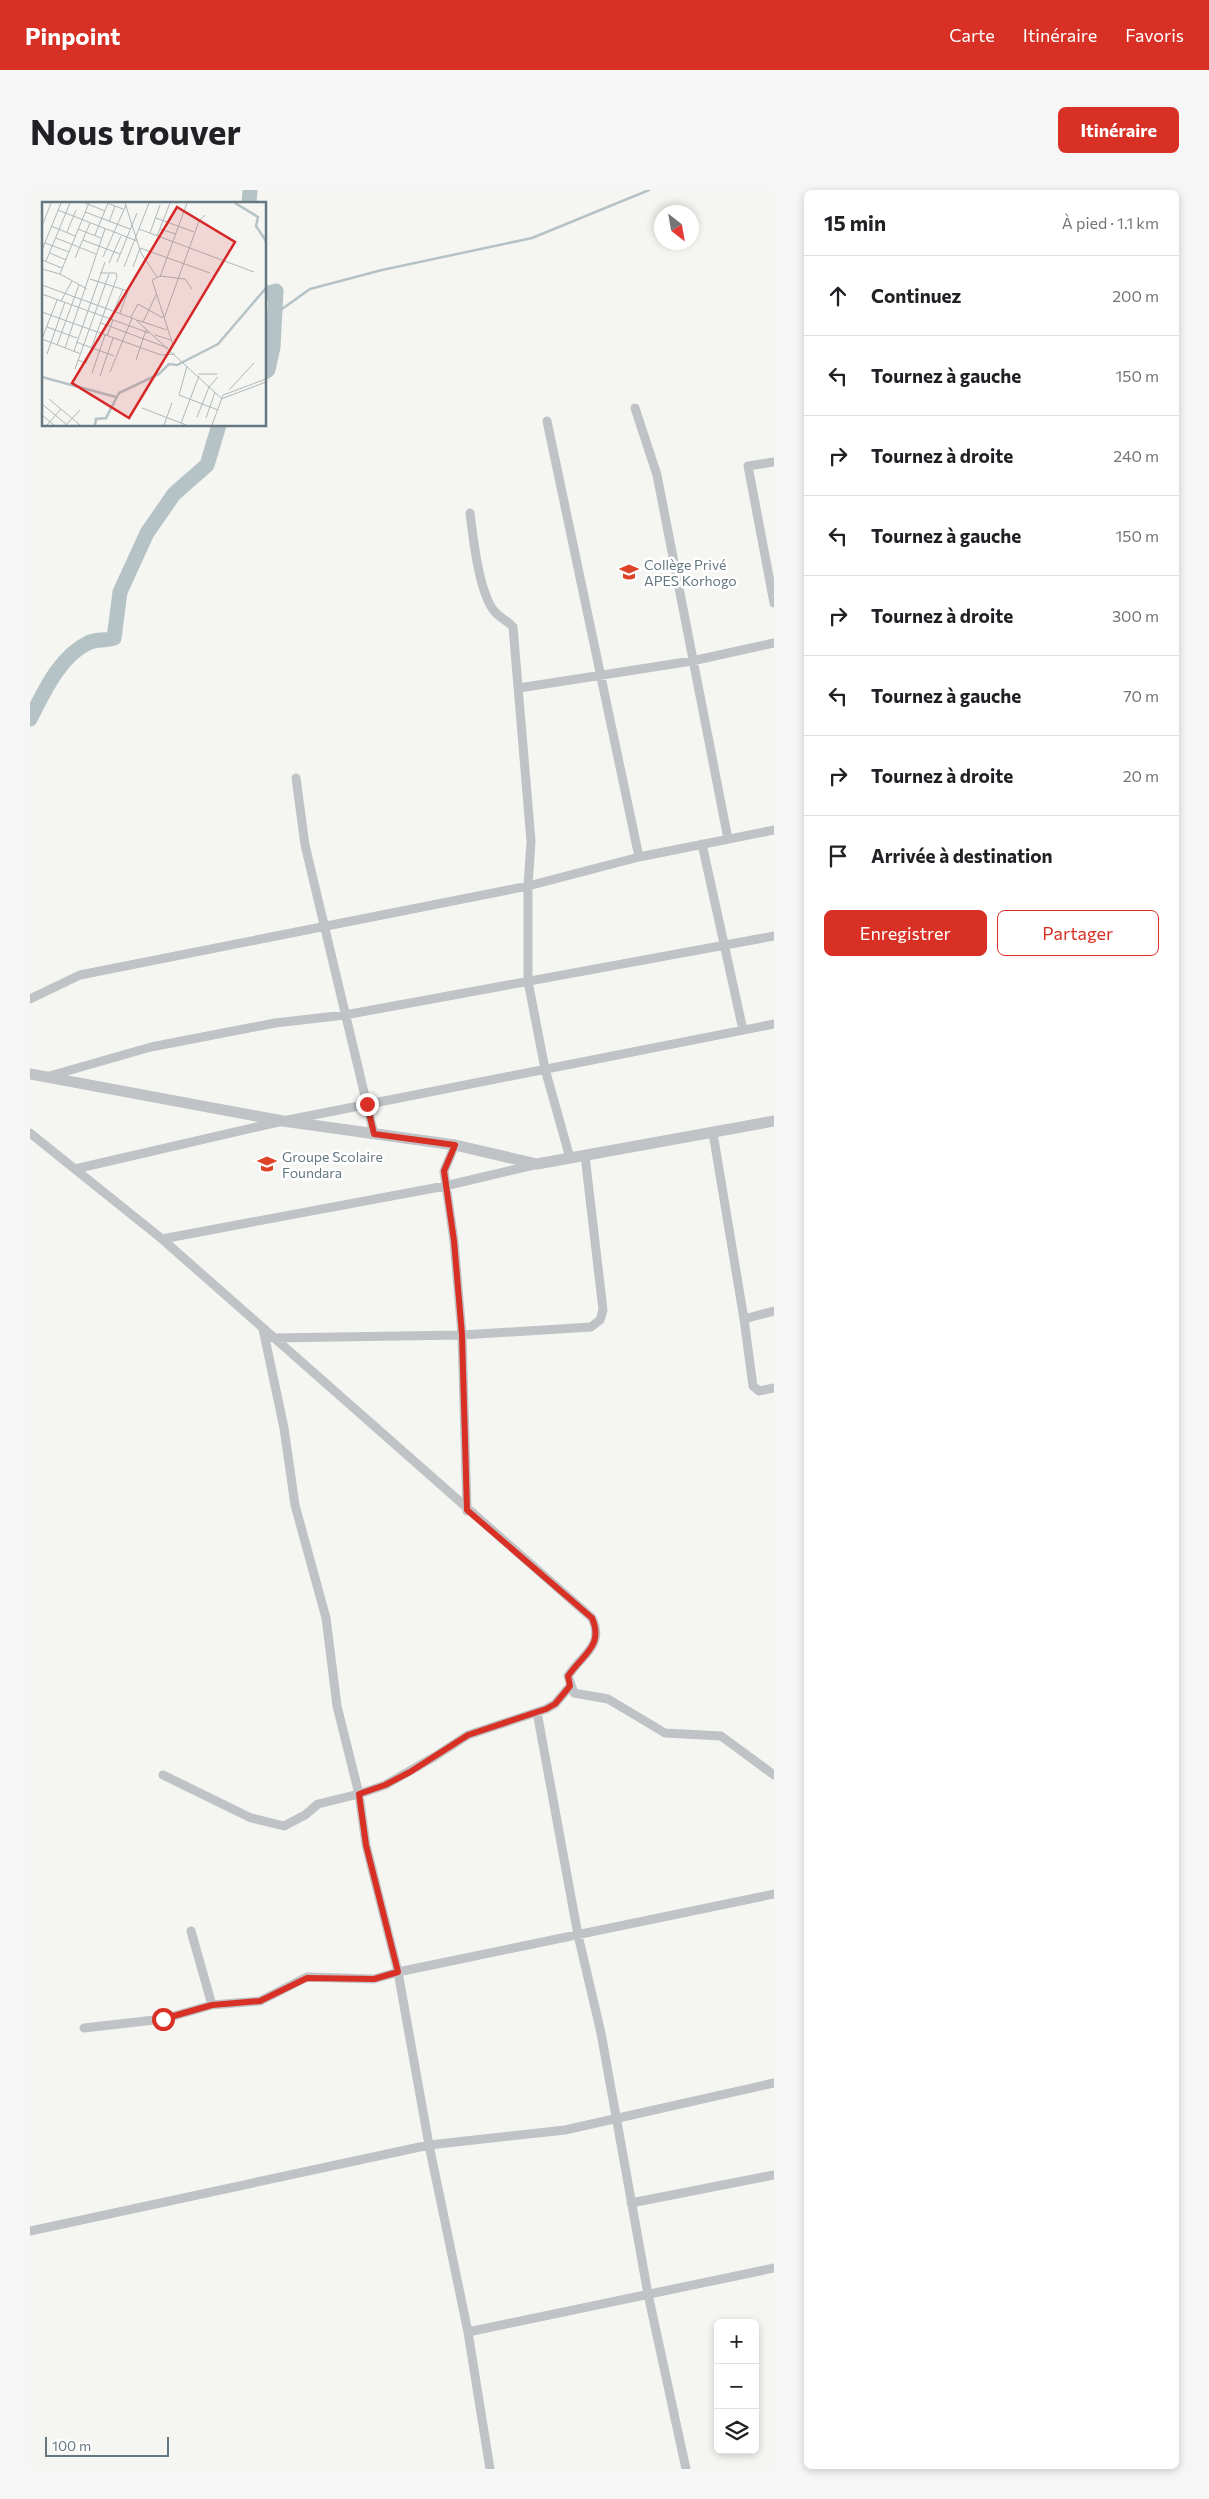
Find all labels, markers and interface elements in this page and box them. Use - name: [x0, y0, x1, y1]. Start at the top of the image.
- text: Pinpoint: [25, 21, 120, 50]
- text: Carte: [949, 24, 995, 46]
- text: Itinéraire: [1023, 24, 1097, 46]
- text: Favoris: [1125, 24, 1184, 46]
- button: Itinéraire: [1058, 107, 1179, 153]
- text: Nous trouver: [30, 109, 241, 152]
- inset map: [42, 202, 266, 426]
- north arrow: [654, 205, 699, 250]
- text: 15 min: [824, 210, 886, 235]
- text: À pied · 1.1 km: [1062, 213, 1159, 232]
- icon: ahead: [824, 282, 852, 310]
- text: Continuez: [871, 284, 961, 307]
- text: 200 m: [1112, 286, 1159, 305]
- icon: left: [824, 362, 852, 390]
- text: Tournez à gauche: [871, 364, 1021, 387]
- text: 150 m: [1116, 366, 1159, 385]
- icon: right: [824, 442, 852, 470]
- text: Tournez à droite: [871, 444, 1013, 467]
- text: 240 m: [1113, 446, 1159, 465]
- icon: left: [824, 522, 852, 550]
- text: Tournez à gauche: [871, 524, 1021, 547]
- text: 150 m: [1116, 526, 1159, 545]
- place label: Collège Privé APES Korhogo: [644, 556, 737, 589]
- school or university icon: Collège Privé APES Korhogo: [618, 561, 640, 583]
- icon: right: [824, 602, 852, 630]
- text: Tournez à droite: [871, 604, 1013, 627]
- text: 300 m: [1112, 606, 1159, 625]
- icon: left: [824, 682, 852, 710]
- text: Tournez à gauche: [871, 684, 1021, 707]
- text: 70 m: [1123, 686, 1159, 705]
- icon: right: [824, 762, 852, 790]
- text: Tournez à droite: [871, 764, 1013, 787]
- text: 20 m: [1123, 766, 1159, 785]
- icon: arrive: [824, 842, 852, 870]
- text: Arrivée à destination: [871, 844, 1053, 867]
- button: Enregistrer: [824, 910, 987, 956]
- button: Partager: [997, 910, 1159, 956]
- route end: [356, 1093, 379, 1116]
- place label: Groupe Scolaire Foundara: [282, 1148, 383, 1181]
- school or university icon: Groupe Scolaire Foundara: [256, 1153, 278, 1175]
- route start: [152, 2008, 175, 2031]
- map controls: [714, 2319, 759, 2454]
- button: +: [714, 2319, 759, 2364]
- button: −: [714, 2364, 759, 2409]
- button: layers: [714, 2409, 759, 2454]
- scale bar: [45, 2434, 169, 2457]
- text: 100 m: [52, 2437, 91, 2454]

